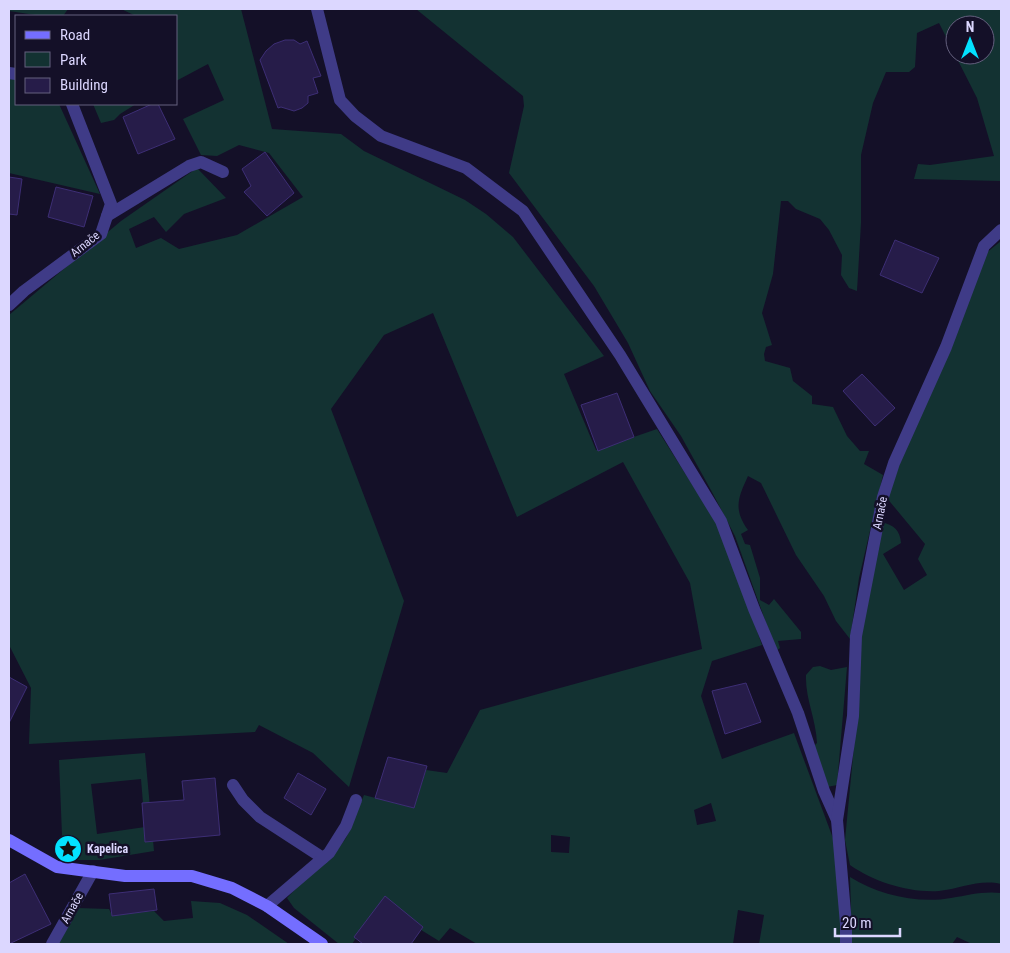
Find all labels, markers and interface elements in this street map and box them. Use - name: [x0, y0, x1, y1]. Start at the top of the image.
- legend: [15, 15, 178, 105]
- north arrow: [945, 15, 995, 65]
- text: N: [966, 19, 974, 35]
- text: Road: [60, 26, 90, 44]
- text: Park: [60, 51, 87, 69]
- text: Building: [60, 76, 108, 94]
- street label: Arnače: [68, 228, 103, 260]
- street label: Arnače: [870, 495, 890, 531]
- place icon: Kapelica: [53, 834, 83, 864]
- place label: Kapelica: [87, 842, 129, 856]
- street label: Arnače: [58, 890, 86, 926]
- scale bar: [835, 906, 900, 938]
- text: 20 m: [842, 914, 872, 932]

